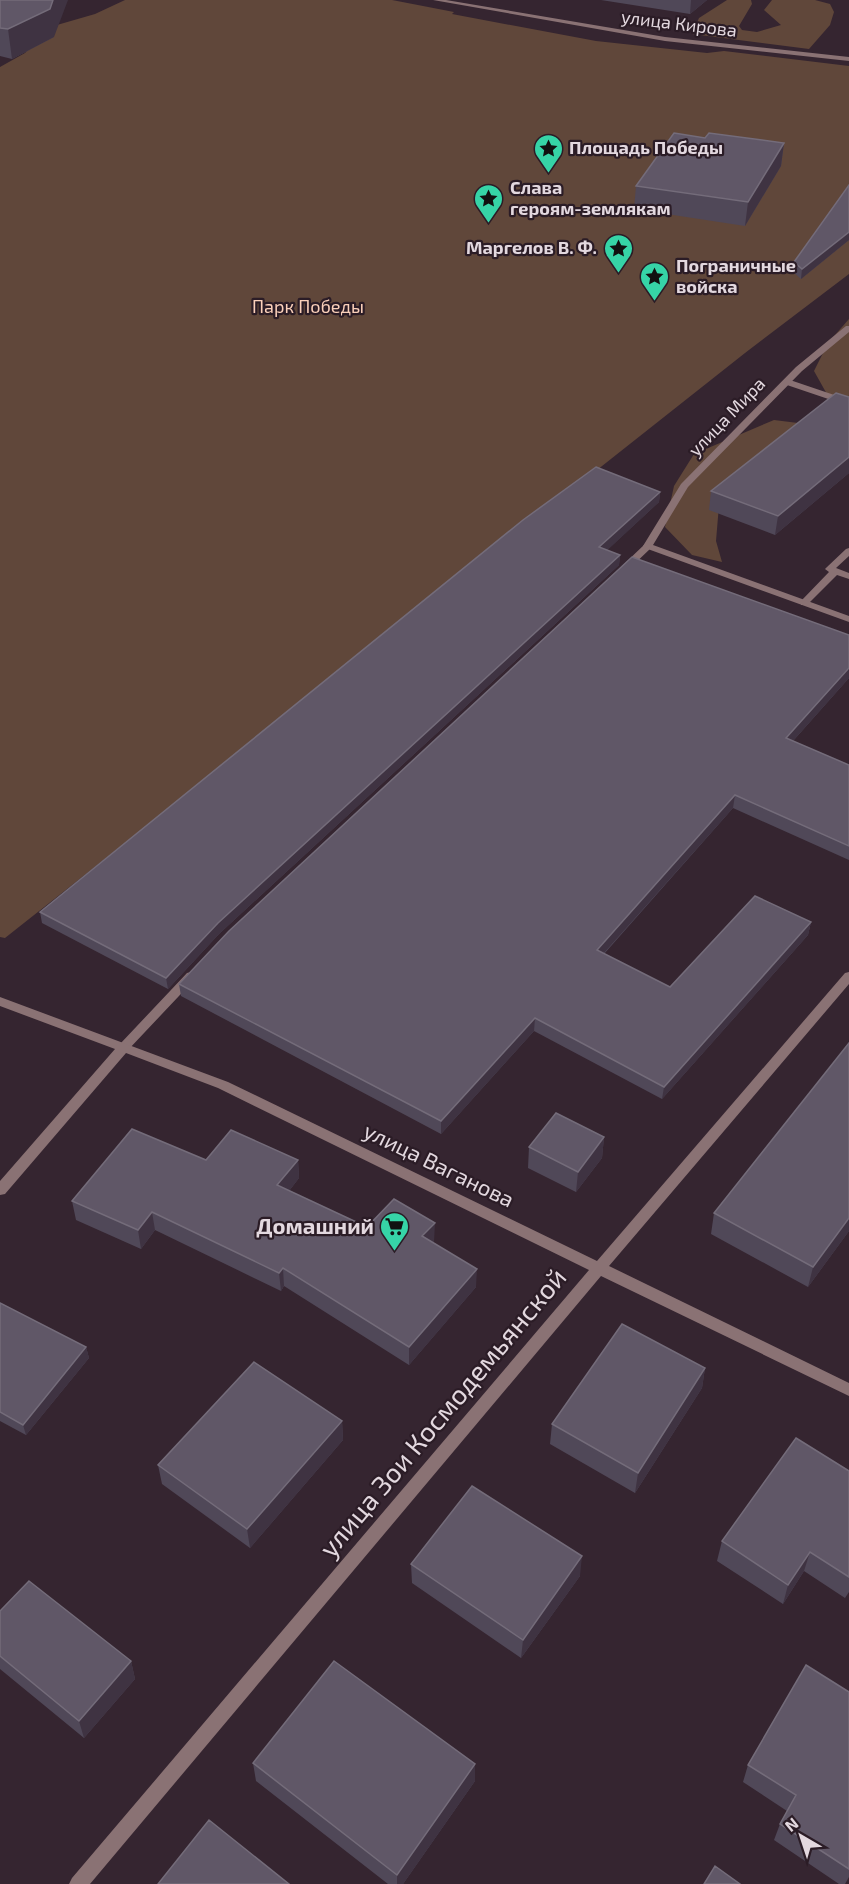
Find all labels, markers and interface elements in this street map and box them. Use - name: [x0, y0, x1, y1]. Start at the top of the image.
- street label: улица Кирова: [620, 5, 738, 41]
- place icon: Площадь Победы: [532, 132, 564, 174]
- place label: Площадь Победы: [569, 136, 723, 158]
- place label: Слава героям-землякам: [510, 176, 671, 219]
- place icon: Слава героям-землякам: [473, 182, 505, 224]
- place icon: Маргелов В. Ф.: [602, 232, 634, 274]
- place label: Маргелов В. Ф.: [466, 236, 597, 258]
- place label: Пограничные войска: [676, 254, 796, 297]
- place icon: Пограничные войска: [639, 260, 671, 302]
- park label: Парк Победы: [252, 295, 364, 317]
- street label: улица Мира: [683, 372, 769, 460]
- street label: улица Ваганова: [360, 1116, 519, 1213]
- supermarket icon: Домашний: [379, 1210, 411, 1252]
- place label: Домашний: [256, 1212, 374, 1238]
- street label: улица Зои Космодемьянской: [311, 1261, 573, 1563]
- north arrow: [771, 1806, 831, 1866]
- text: N: [781, 1813, 802, 1835]

